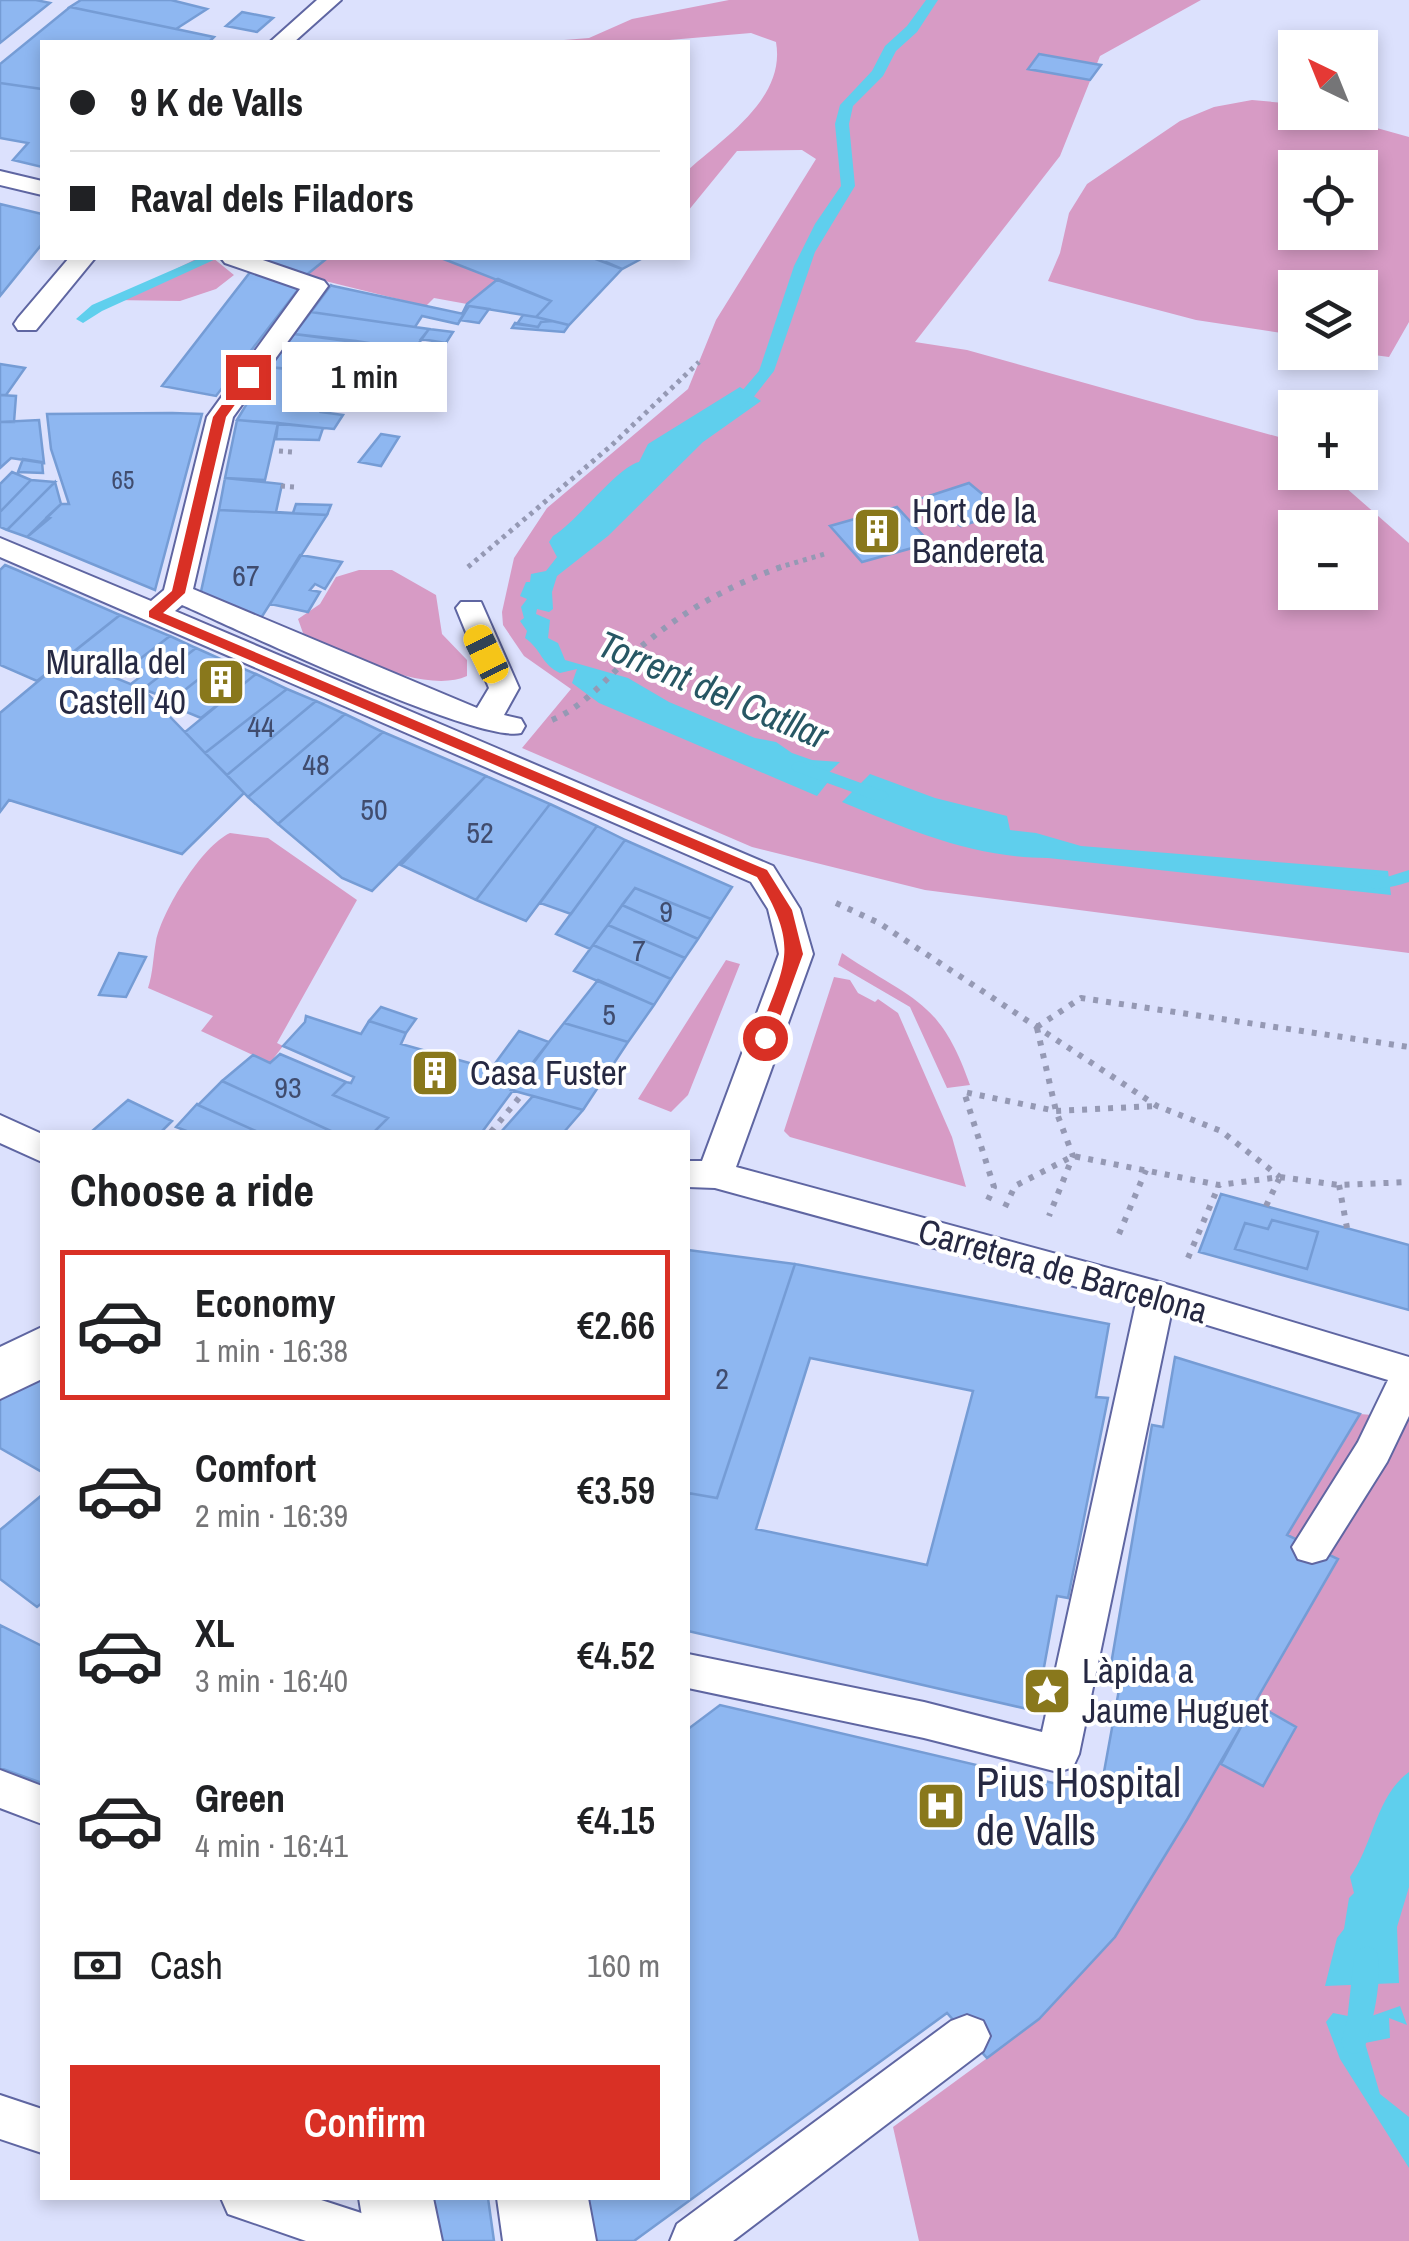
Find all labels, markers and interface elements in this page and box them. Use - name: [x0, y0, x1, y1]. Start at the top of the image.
- north arrow: [1278, 30, 1378, 130]
- map controls: [1278, 30, 1378, 610]
- text: 9 K de Valls: [130, 77, 303, 128]
- button: locate: [1278, 150, 1378, 250]
- text: Raval dels Filadors: [130, 173, 414, 224]
- button: layers: [1278, 270, 1378, 370]
- callout: 1 min: [283, 342, 448, 412]
- route end: [226, 355, 271, 400]
- text: 1 min: [331, 355, 398, 398]
- button: +: [1278, 390, 1378, 490]
- house number: 65: [112, 463, 134, 497]
- place label: Hort de la Bandereta: [912, 487, 1044, 574]
- building icon: Hort de la Bandereta: [851, 505, 903, 557]
- button: −: [1278, 510, 1378, 610]
- house number: 67: [232, 555, 260, 595]
- water label: Torrent del Catllar: [590, 618, 837, 762]
- car: [459, 620, 513, 688]
- place label: Muralla del Castell 40: [46, 638, 186, 725]
- building icon: Muralla del Castell 40: [195, 656, 247, 708]
- house number: 44: [247, 706, 275, 746]
- house number: 48: [302, 744, 330, 784]
- house number: 50: [360, 789, 388, 829]
- house number: 52: [466, 812, 494, 852]
- house number: 9: [659, 891, 673, 931]
- house number: 7: [632, 930, 646, 970]
- house number: 5: [602, 994, 616, 1034]
- route start: [743, 1016, 788, 1061]
- building icon: Casa Fuster: [409, 1047, 461, 1099]
- place label: Casa Fuster: [470, 1049, 627, 1096]
- house number: 93: [274, 1067, 302, 1107]
- text: Choose a ride: [70, 1159, 314, 1220]
- street label: Carretera de Barcelona: [913, 1207, 1213, 1334]
- text: Economy: [195, 1278, 335, 1329]
- icon: car: [75, 1280, 165, 1370]
- text: €2.66: [577, 1300, 655, 1351]
- text: 1 min · 16:38: [195, 1329, 348, 1372]
- house number: 2: [715, 1358, 729, 1398]
- text: Comfort: [195, 1443, 316, 1494]
- icon: car: [75, 1445, 165, 1535]
- text: €3.59: [577, 1465, 655, 1516]
- text: 2 min · 16:39: [195, 1494, 348, 1537]
- text: XL: [195, 1608, 235, 1659]
- icon: car: [75, 1610, 165, 1700]
- text: €4.52: [577, 1630, 655, 1681]
- place label: Làpida a Jaume Huguet: [1082, 1647, 1269, 1734]
- text: 3 min · 16:40: [195, 1659, 348, 1702]
- place icon: Làpida a Jaume Huguet: [1021, 1665, 1073, 1717]
- place label: Pius Hospital de Valls: [976, 1754, 1181, 1858]
- text: Green: [195, 1773, 285, 1824]
- icon: car: [75, 1775, 165, 1865]
- hospital icon: Pius Hospital de Valls: [915, 1780, 967, 1832]
- text: €4.15: [577, 1795, 655, 1846]
- text: 4 min · 16:41: [195, 1824, 348, 1867]
- icon: cash: [70, 1938, 125, 1993]
- text: Cash: [150, 1940, 223, 1991]
- text: 160 m: [587, 1944, 660, 1987]
- button: Confirm: [70, 2065, 660, 2180]

